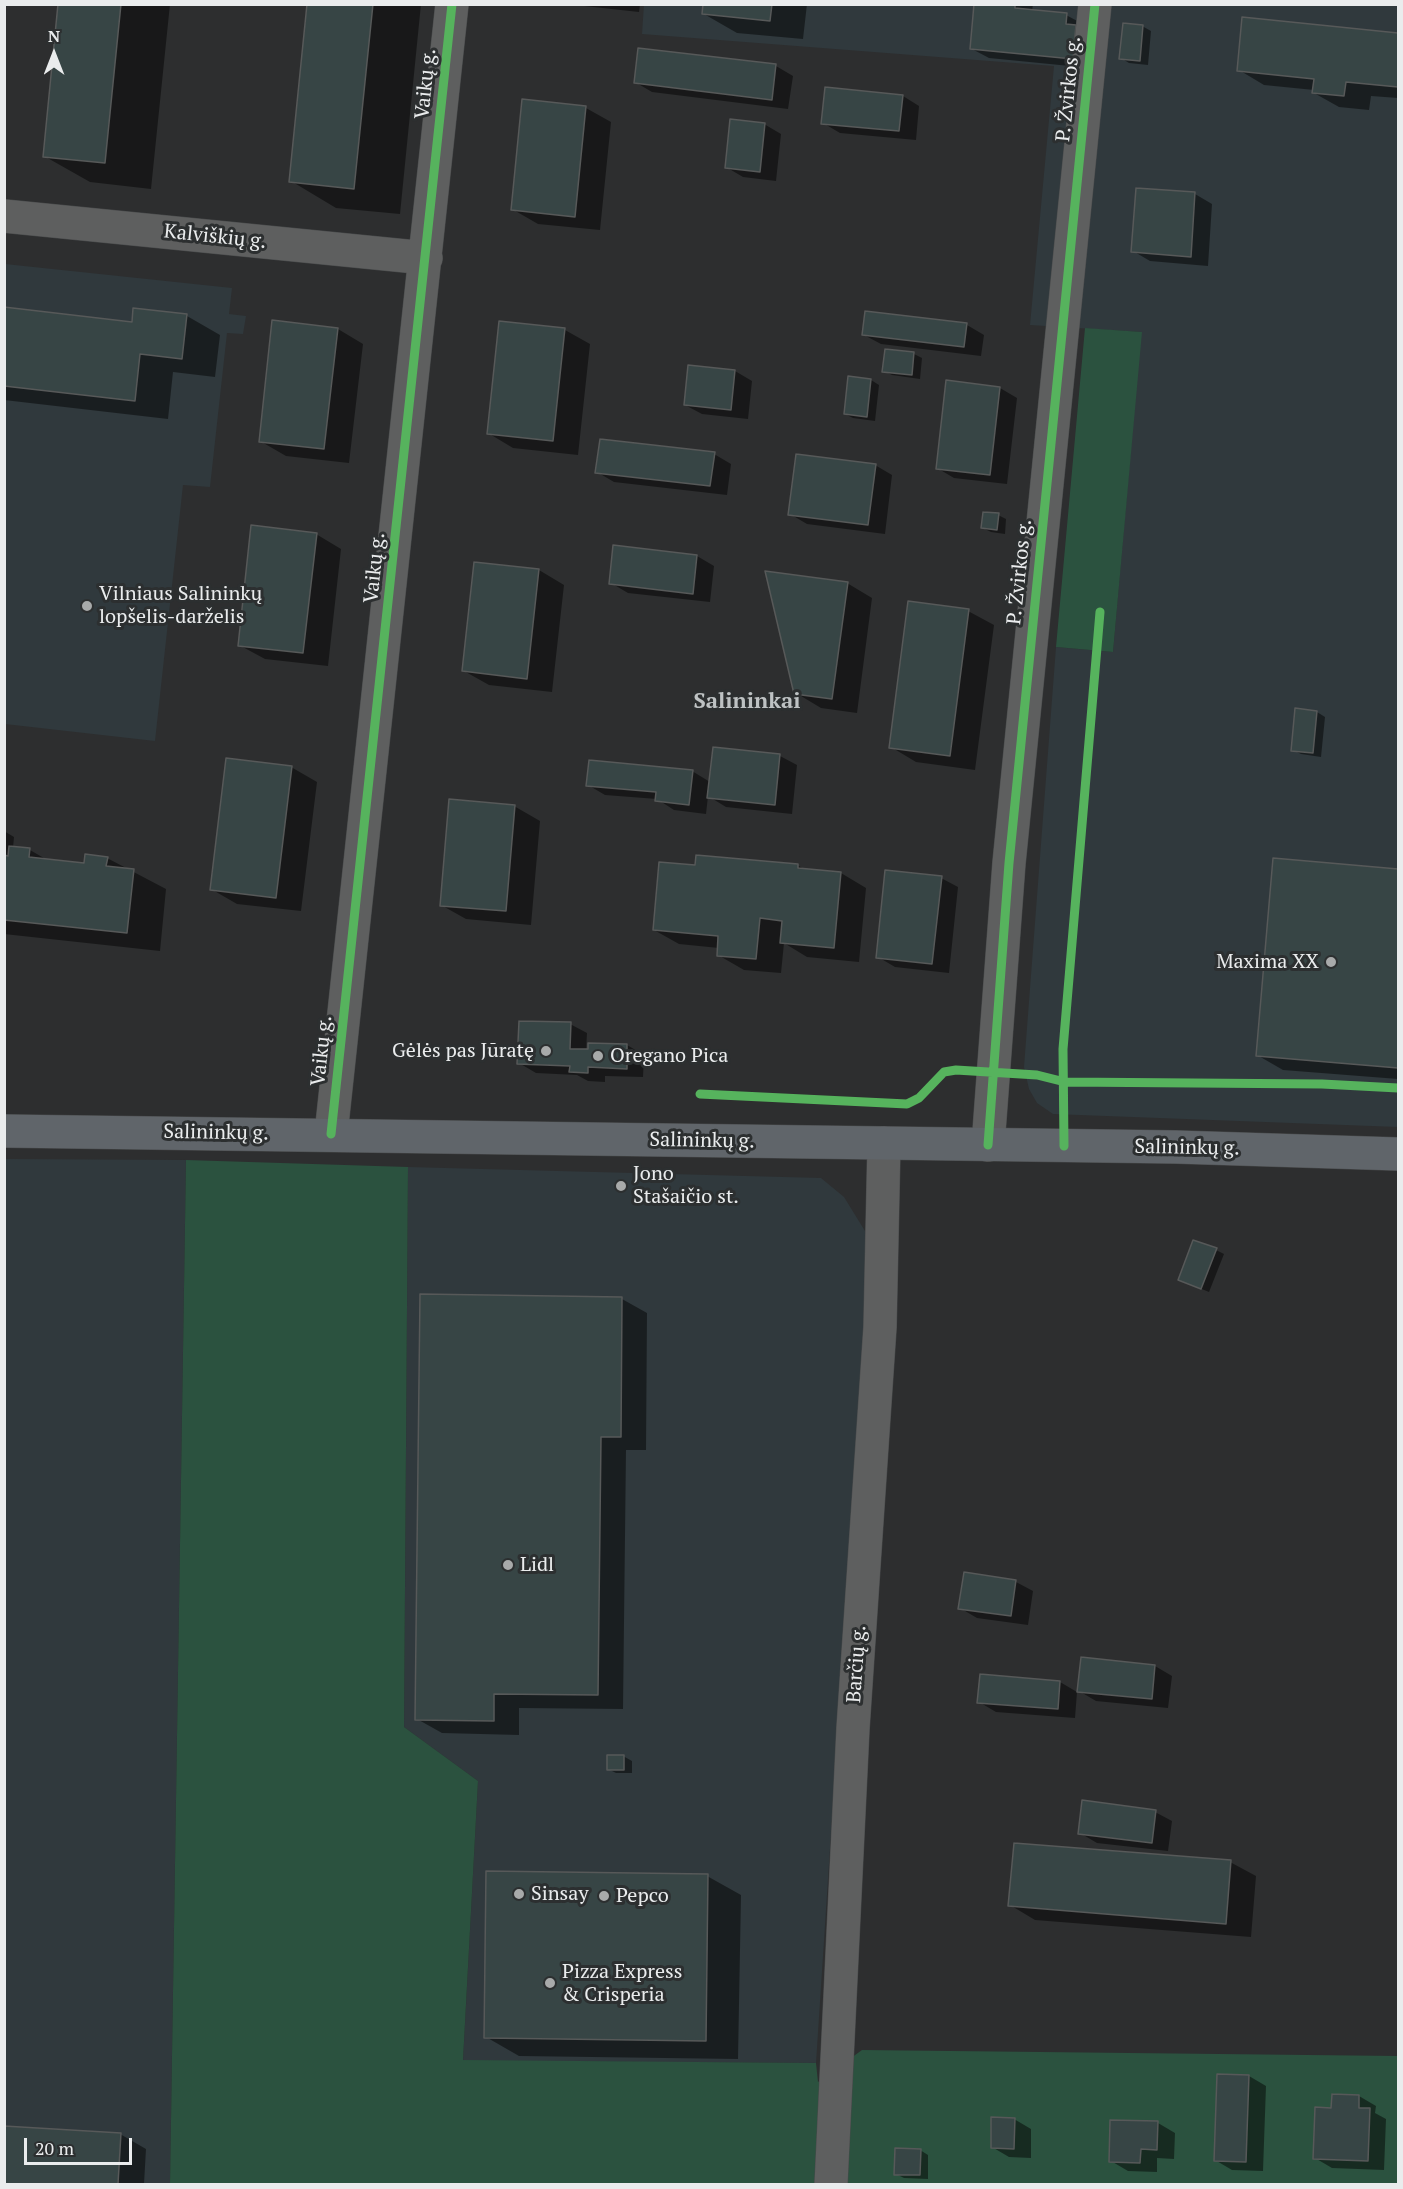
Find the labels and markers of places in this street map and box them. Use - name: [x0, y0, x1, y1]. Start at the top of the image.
- place label: Vilniaus Salininkų lopšelis-darželis: [99, 582, 262, 629]
- marker: Vilniaus Salininkų lopšelis-darželis: [80, 599, 94, 613]
- place label: Maxima XX: [1216, 950, 1319, 974]
- marker: Maxima XX: [1324, 955, 1338, 969]
- place label: Gėlės pas Jūratę: [392, 1039, 534, 1063]
- marker: Gėlės pas Jūratę: [539, 1044, 553, 1058]
- place label: Oregano Pica: [610, 1044, 728, 1068]
- marker: Oregano Pica: [591, 1049, 605, 1063]
- place label: Jono Stašaičio st.: [633, 1162, 739, 1209]
- marker: Jono Stašaičio st.: [614, 1179, 628, 1193]
- place label: Lidl: [520, 1553, 554, 1577]
- marker: Lidl: [501, 1558, 515, 1572]
- place label: Sinsay: [531, 1882, 588, 1906]
- place label: Pepco: [616, 1884, 669, 1908]
- marker: Sinsay: [512, 1887, 526, 1901]
- marker: Pepco: [597, 1889, 611, 1903]
- place label: Pizza Express & Crisperia: [562, 1960, 682, 2007]
- marker: Pizza Express & Crisperia: [543, 1976, 557, 1990]

